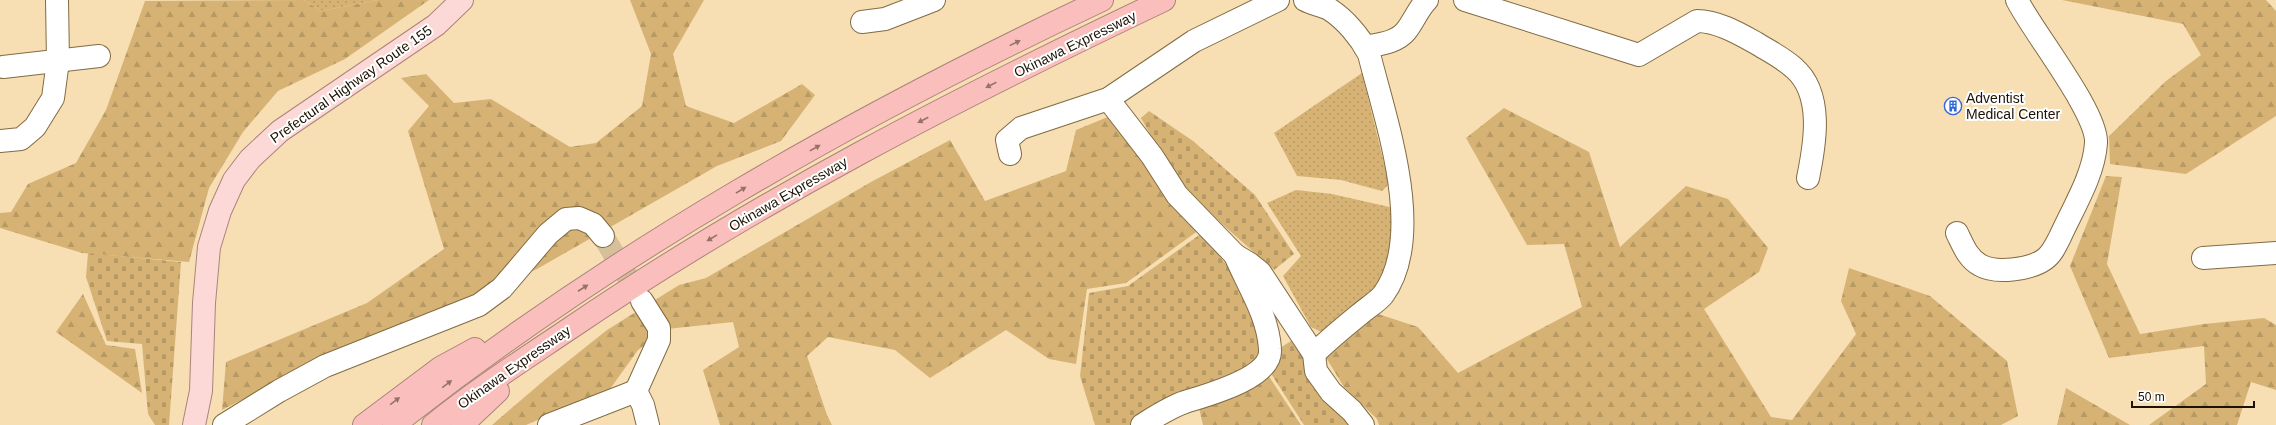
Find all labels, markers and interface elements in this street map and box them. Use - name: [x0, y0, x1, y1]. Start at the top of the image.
- street label: Okinawa Expressway: [1011, 7, 1139, 81]
- street label: Prefectural Highway Route 155: [267, 22, 435, 146]
- one-way arrow: [1010, 40, 1021, 46]
- one-way arrow: [986, 82, 997, 88]
- place label: Adventist Medical Center: [1966, 90, 2060, 122]
- building icon: Adventist Medical Center: [1943, 96, 1963, 116]
- one-way arrow: [917, 117, 929, 123]
- one-way arrow: [809, 144, 821, 151]
- street label: Okinawa Expressway: [726, 154, 850, 234]
- one-way arrow: [735, 186, 747, 193]
- one-way arrow: [706, 235, 718, 242]
- one-way arrow: [578, 284, 588, 292]
- street label: Okinawa Expressway: [455, 322, 573, 412]
- one-way arrow: [442, 380, 452, 388]
- scale bar: [2132, 383, 2254, 409]
- text: 50 m: [2138, 390, 2165, 404]
- one-way arrow: [390, 398, 400, 406]

